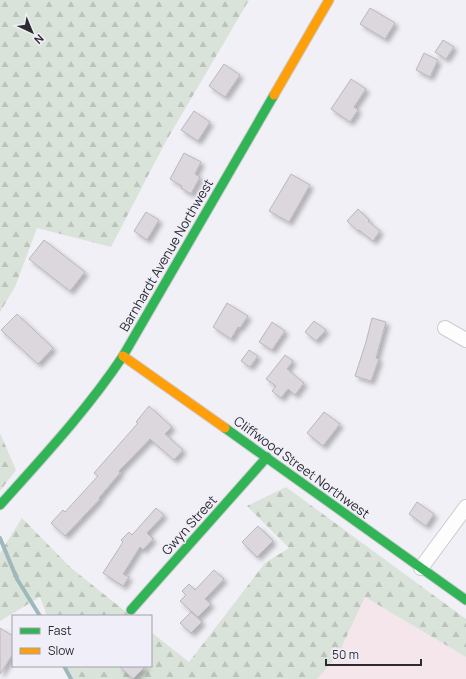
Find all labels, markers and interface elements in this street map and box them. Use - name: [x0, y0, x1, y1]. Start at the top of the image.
- north arrow: [12, 12, 52, 52]
- text: N: [31, 31, 47, 48]
- street label: Barnhardt Avenue Northwest: [115, 175, 217, 335]
- street label: Cliffwood Street Northwest: [230, 412, 374, 522]
- street label: Gwyn Street: [157, 491, 221, 559]
- legend: [12, 615, 152, 667]
- text: Fast: [48, 622, 72, 639]
- scale bar: [326, 641, 421, 667]
- text: Slow: [48, 642, 74, 659]
- text: 50 m: [332, 646, 359, 663]

